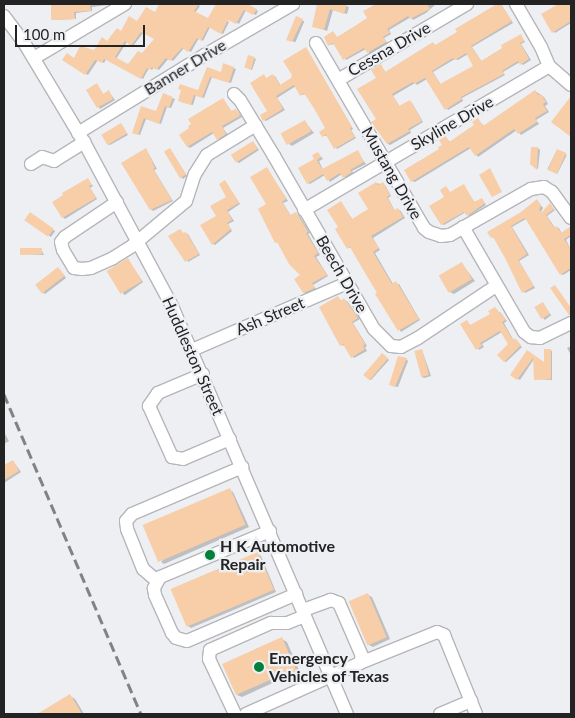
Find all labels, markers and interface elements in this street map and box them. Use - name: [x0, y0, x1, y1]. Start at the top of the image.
- scale bar: [18, 15, 148, 47]
- street label: Cessna Drive: [344, 18, 434, 80]
- text: 100 m: [23, 25, 65, 43]
- street label: Banner Drive: [140, 35, 230, 99]
- street label: Skyline Drive: [407, 92, 497, 154]
- street label: Mustang Drive: [358, 123, 426, 223]
- street label: Beech Drive: [312, 232, 372, 316]
- street label: Ash Street: [233, 293, 307, 339]
- street label: Huddleston Street: [158, 294, 228, 418]
- place label: H K Automotive Repair: [220, 536, 336, 574]
- marker: H K Automotive Repair: [204, 549, 216, 561]
- place label: Emergency Vehicles of Texas: [269, 648, 390, 686]
- marker: Emergency Vehicles of Texas: [253, 661, 265, 673]

